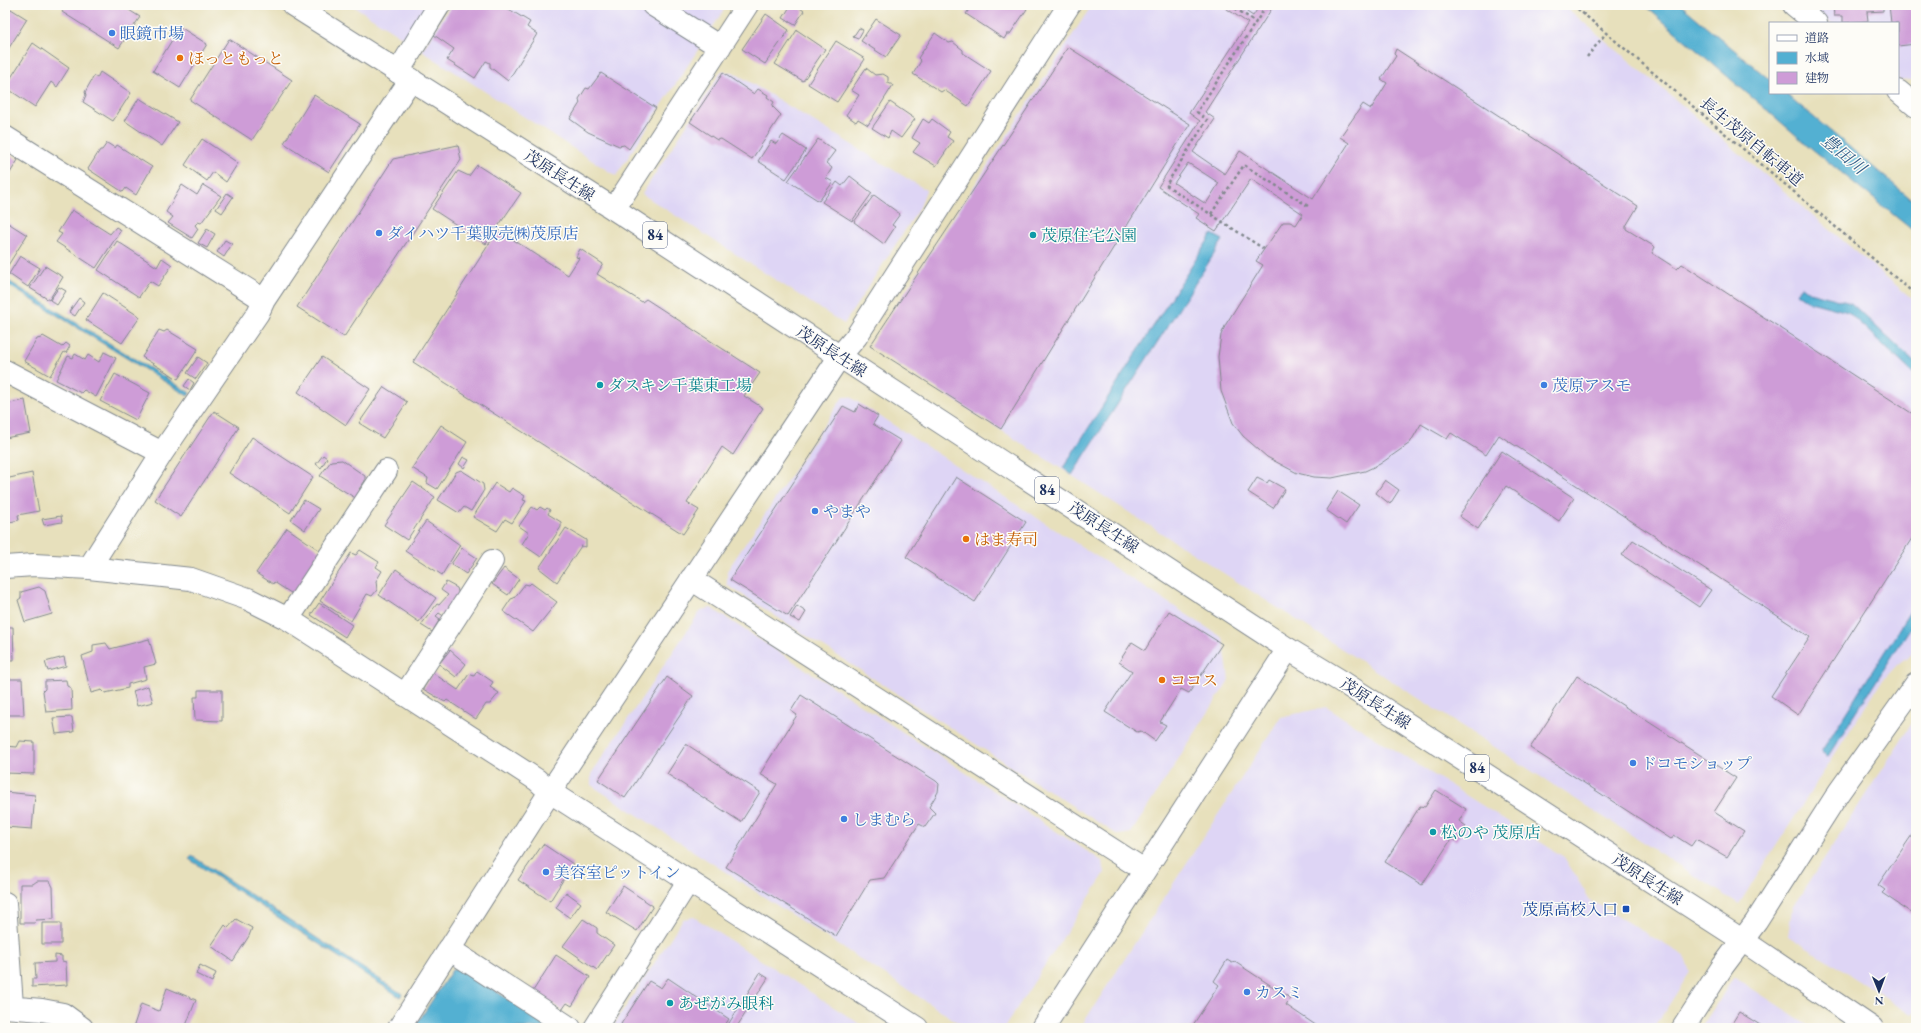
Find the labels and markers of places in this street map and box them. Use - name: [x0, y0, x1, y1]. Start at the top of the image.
- place label: 眼鏡市場: [120, 23, 184, 44]
- marker: 眼鏡市場: [107, 28, 117, 38]
- place label: ほっともっと: [188, 48, 284, 69]
- marker: ほっともっと: [175, 53, 185, 63]
- place label: ダイハツ千葉販売㈱茂原店: [387, 223, 578, 244]
- place label: 茂原住宅公園: [1041, 225, 1137, 246]
- marker: ダイハツ千葉販売㈱茂原店: [374, 228, 384, 238]
- marker: 茂原住宅公園: [1028, 230, 1038, 240]
- place label: ダスキン千葉東工場: [608, 375, 752, 396]
- place label: 茂原アスモ: [1552, 375, 1631, 396]
- marker: ダスキン千葉東工場: [595, 380, 605, 390]
- marker: 茂原アスモ: [1539, 380, 1549, 390]
- place label: やまや: [823, 501, 871, 522]
- marker: やまや: [810, 506, 820, 516]
- place label: はま寿司: [974, 529, 1038, 550]
- marker: はま寿司: [961, 534, 971, 544]
- place label: ココス: [1170, 670, 1218, 691]
- marker: ココス: [1157, 675, 1167, 685]
- place label: ドコモショップ: [1641, 753, 1752, 774]
- marker: ドコモショップ: [1628, 758, 1638, 768]
- place label: しまむら: [852, 809, 916, 830]
- marker: しまむら: [839, 814, 849, 824]
- place label: 松のや 茂原店: [1441, 822, 1540, 843]
- marker: 松のや 茂原店: [1428, 827, 1438, 837]
- place label: 美容室ピットイン: [554, 862, 681, 883]
- marker: 美容室ピットイン: [541, 867, 551, 877]
- place label: 茂原高校入口: [1522, 899, 1618, 920]
- marker: 茂原高校入口: [1621, 904, 1631, 914]
- place label: カスミ: [1255, 982, 1303, 1003]
- marker: カスミ: [1242, 987, 1252, 997]
- place label: あぜがみ眼科: [678, 993, 774, 1014]
- marker: あぜがみ眼科: [665, 998, 675, 1008]

